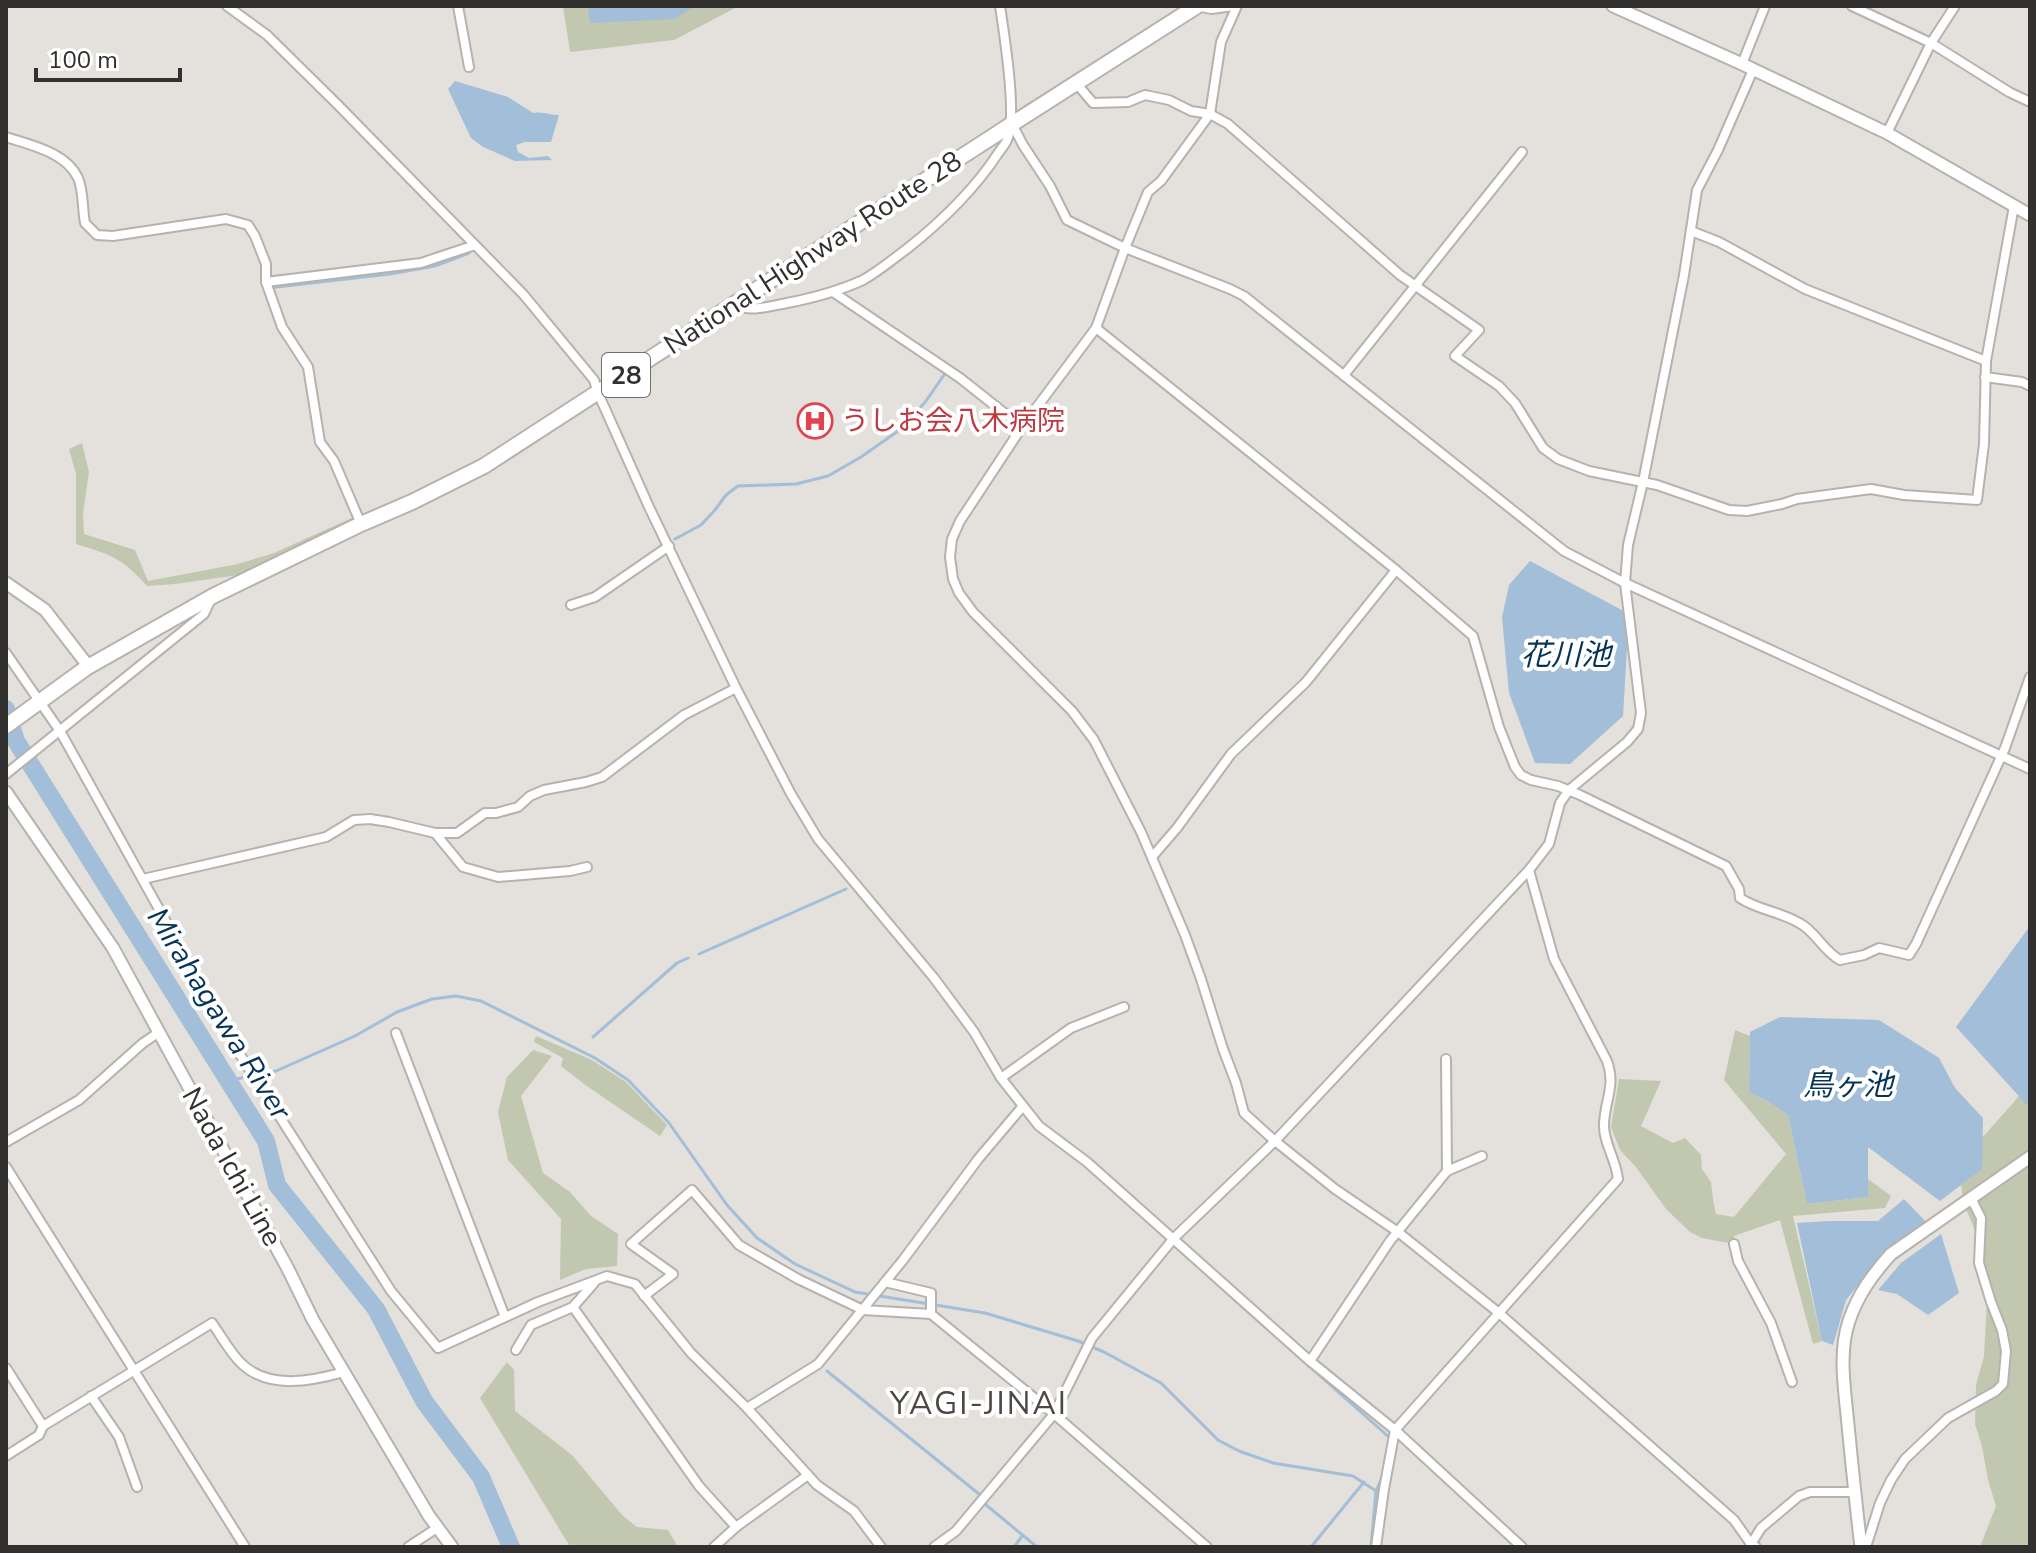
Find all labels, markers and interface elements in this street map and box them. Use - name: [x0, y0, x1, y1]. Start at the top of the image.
- scale bar: [36, 32, 180, 82]
- text: 100 m: [48, 44, 118, 76]
- street label: National Highway Route 28: [657, 142, 969, 364]
- road number: 28: [602, 353, 650, 397]
- hospital icon: うしお会八木病院: [796, 402, 834, 440]
- place label: うしお会八木病院: [841, 402, 1065, 440]
- water label: 花川池: [1521, 635, 1614, 676]
- water label: Mirahagawa River: [137, 900, 301, 1129]
- water label: 鳥ヶ池: [1803, 1065, 1896, 1106]
- street label: Nada Ichi Line: [173, 1081, 291, 1253]
- district label: YAGI-JINAI: [889, 1382, 1068, 1425]

